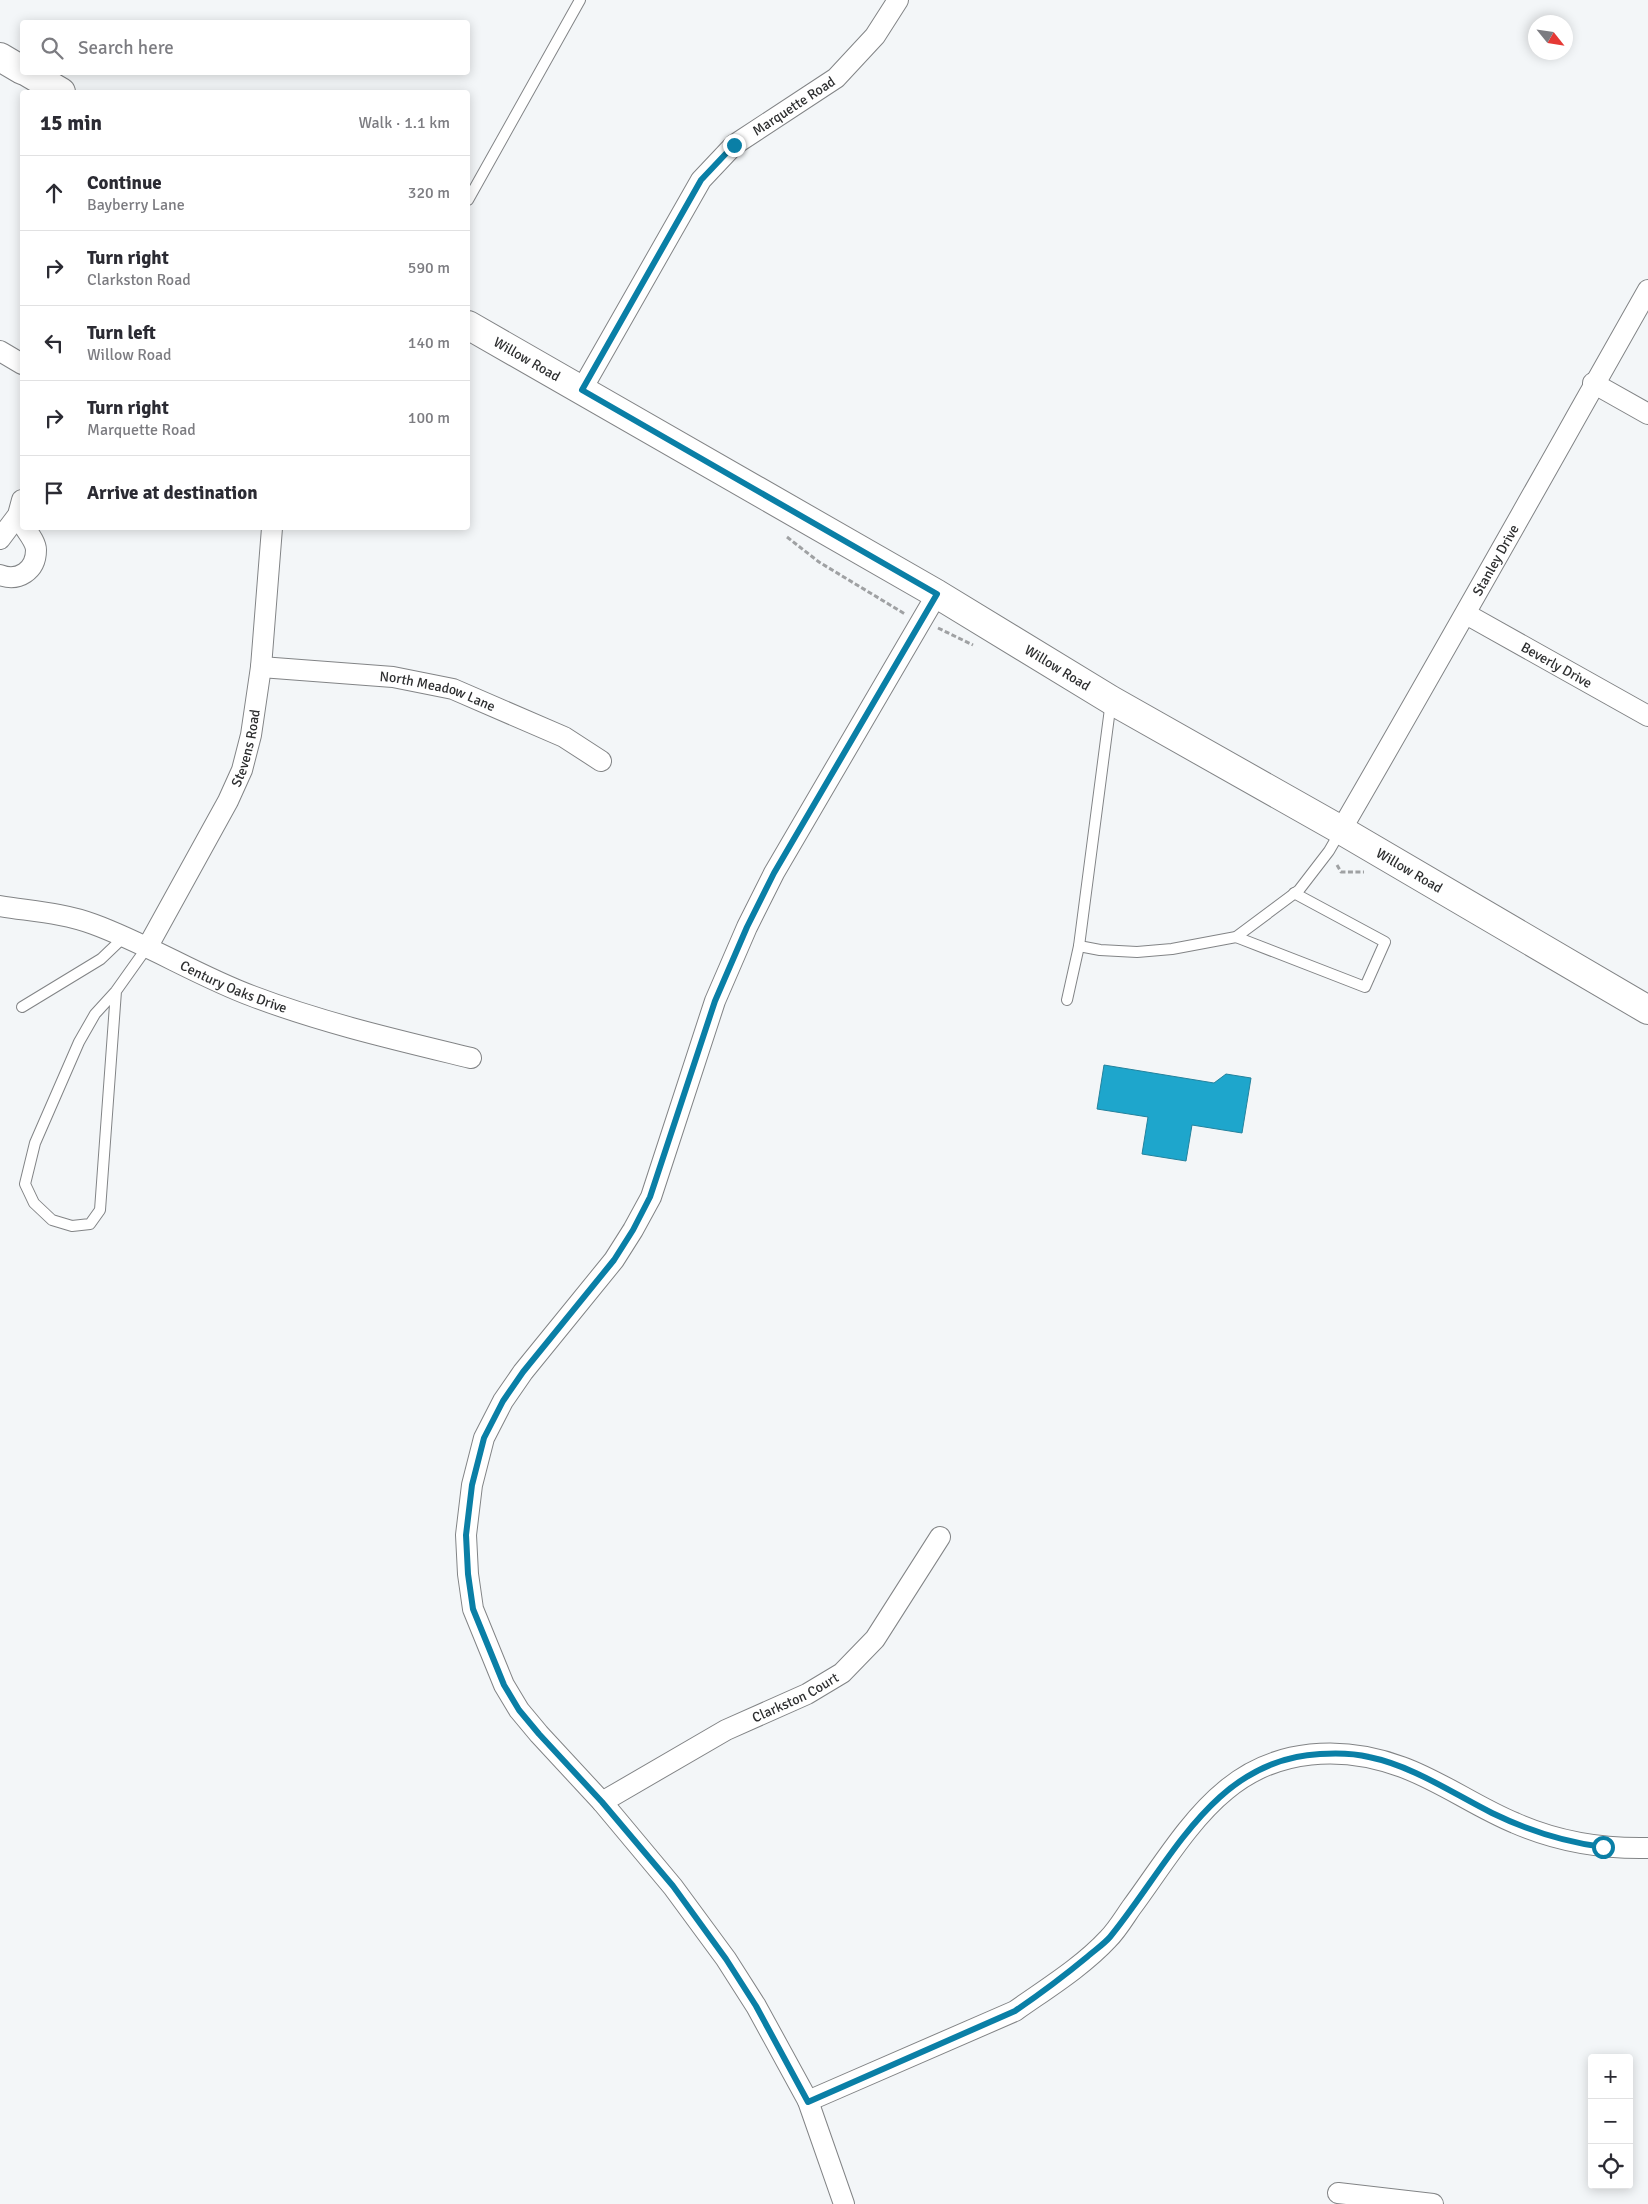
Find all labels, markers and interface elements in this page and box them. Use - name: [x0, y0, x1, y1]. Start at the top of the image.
- north arrow: [1528, 15, 1573, 60]
- search box: [20, 20, 470, 75]
- icon: search: [38, 34, 66, 62]
- text: Search here: [78, 36, 174, 60]
- street label: Marquette Road: [749, 73, 838, 139]
- text: 15 min: [40, 110, 102, 136]
- text: Walk · 1.1 km: [358, 113, 450, 133]
- route end: [723, 134, 746, 157]
- text: Continue: [87, 171, 162, 195]
- icon: ahead: [40, 179, 68, 207]
- text: 320 m: [408, 183, 450, 203]
- text: Bayberry Lane: [87, 195, 185, 215]
- text: Turn right: [87, 246, 169, 270]
- icon: right: [40, 254, 68, 282]
- text: 590 m: [408, 258, 450, 278]
- text: Clarkston Road: [87, 270, 191, 290]
- text: Turn left: [87, 321, 156, 345]
- icon: left: [40, 329, 68, 357]
- text: 140 m: [408, 333, 450, 353]
- street label: Willow Road: [490, 333, 563, 385]
- text: Willow Road: [87, 345, 172, 365]
- text: Turn right: [87, 396, 169, 420]
- icon: right: [40, 404, 68, 432]
- text: 100 m: [408, 408, 450, 428]
- text: Marquette Road: [87, 420, 196, 440]
- icon: arrive: [40, 479, 68, 507]
- text: Arrive at destination: [87, 481, 258, 505]
- street label: Stanley Drive: [1469, 522, 1523, 599]
- street label: Beverly Drive: [1518, 639, 1595, 692]
- street label: Willow Road: [1021, 641, 1093, 694]
- street label: North Meadow Lane: [379, 668, 498, 715]
- street label: Stevens Road: [228, 708, 264, 790]
- street label: Willow Road: [1373, 845, 1445, 897]
- street label: Century Oaks Drive: [177, 957, 289, 1017]
- street label: Clarkston Court: [750, 1669, 842, 1726]
- route start: [1592, 1836, 1615, 1859]
- map controls: [1588, 2054, 1633, 2189]
- button: +: [1588, 2054, 1633, 2099]
- button: −: [1588, 2099, 1633, 2144]
- button: locate: [1588, 2144, 1633, 2189]

